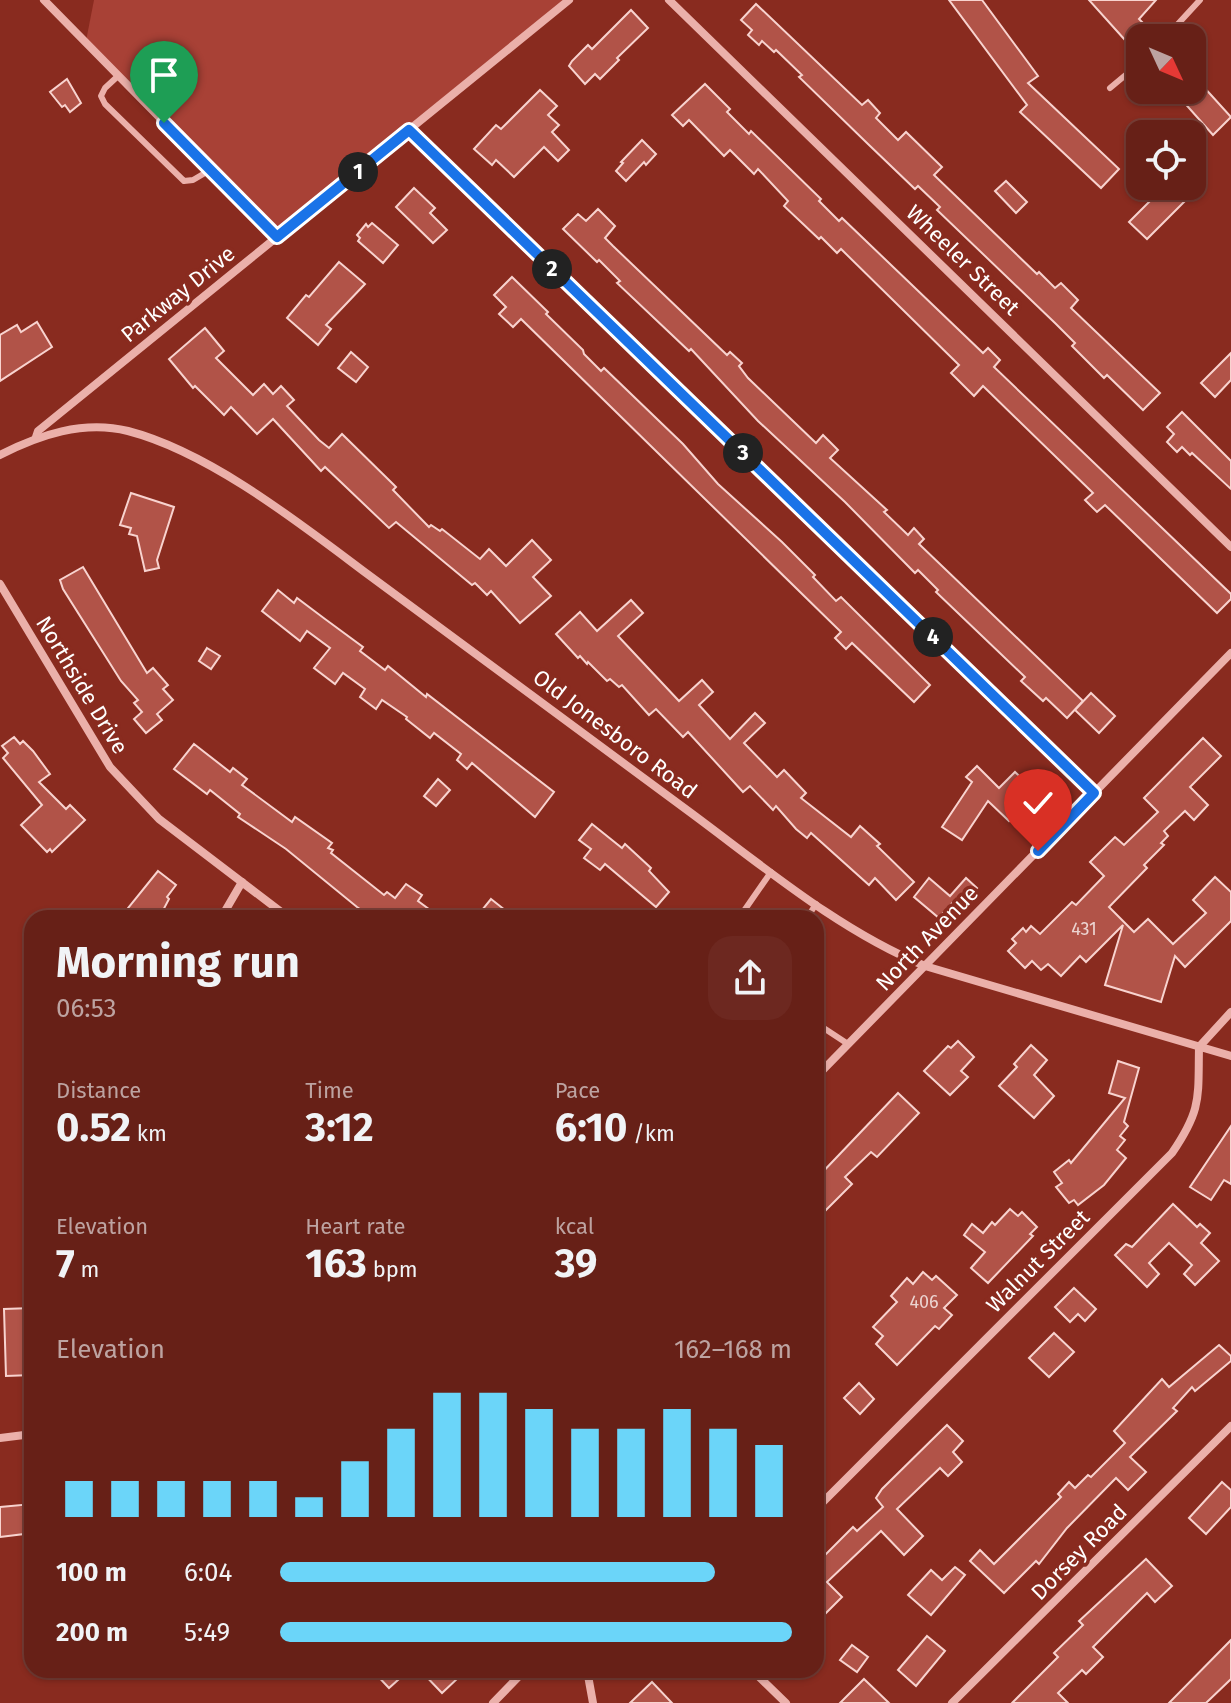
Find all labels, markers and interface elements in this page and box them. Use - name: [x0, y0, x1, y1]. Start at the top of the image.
- north arrow: [1126, 24, 1206, 104]
- map controls: [1126, 24, 1206, 200]
- pin: [130, 41, 198, 123]
- icon: arrive: [142, 53, 186, 97]
- button: locate: [1126, 120, 1206, 200]
- pin: 1: [338, 152, 378, 192]
- text: 1: [353, 158, 363, 185]
- street label: Wheeler Street: [901, 199, 1025, 321]
- street label: Parkway Drive: [116, 240, 240, 348]
- pin: 2: [532, 249, 572, 289]
- text: 2: [546, 255, 558, 282]
- pin: 3: [723, 433, 763, 473]
- text: 3: [737, 439, 749, 466]
- street label: Northside Drive: [30, 611, 134, 759]
- pin: 4: [913, 617, 953, 657]
- text: 4: [927, 623, 939, 650]
- street label: Old Jonesboro Road: [528, 664, 702, 804]
- pin: [1004, 769, 1072, 851]
- icon: check: [1016, 781, 1060, 825]
- street label: North Avenue: [870, 880, 984, 996]
- house number: 431: [1071, 918, 1097, 940]
- text: Morning run: [56, 936, 300, 989]
- button: share: [708, 936, 792, 1020]
- text: 06:53: [56, 993, 117, 1024]
- text: Distance: [56, 1077, 141, 1104]
- text: Time: [305, 1077, 354, 1104]
- text: Pace: [555, 1077, 600, 1104]
- text: 0.52: [56, 1104, 131, 1152]
- text: 3:12: [305, 1104, 374, 1152]
- text: 6:10: [555, 1104, 627, 1152]
- text: km: [131, 1120, 167, 1147]
- text: /km: [627, 1120, 675, 1147]
- street label: Walnut Street: [981, 1204, 1095, 1318]
- text: Elevation: [56, 1213, 148, 1240]
- text: Heart rate: [305, 1213, 406, 1240]
- text: kcal: [555, 1213, 594, 1240]
- text: 7: [56, 1240, 75, 1288]
- text: 163: [305, 1240, 367, 1288]
- text: 39: [555, 1240, 597, 1288]
- text: m: [75, 1256, 99, 1283]
- text: bpm: [367, 1256, 418, 1283]
- house number: 406: [909, 1291, 939, 1313]
- text: Elevation: [56, 1334, 165, 1365]
- text: 162–168 m: [674, 1334, 792, 1365]
- street label: Dorsey Road: [1025, 1498, 1133, 1606]
- text: 100 m: [56, 1557, 127, 1588]
- text: 6:04: [184, 1557, 232, 1588]
- text: 200 m: [56, 1617, 128, 1648]
- text: 5:49: [184, 1617, 230, 1648]

